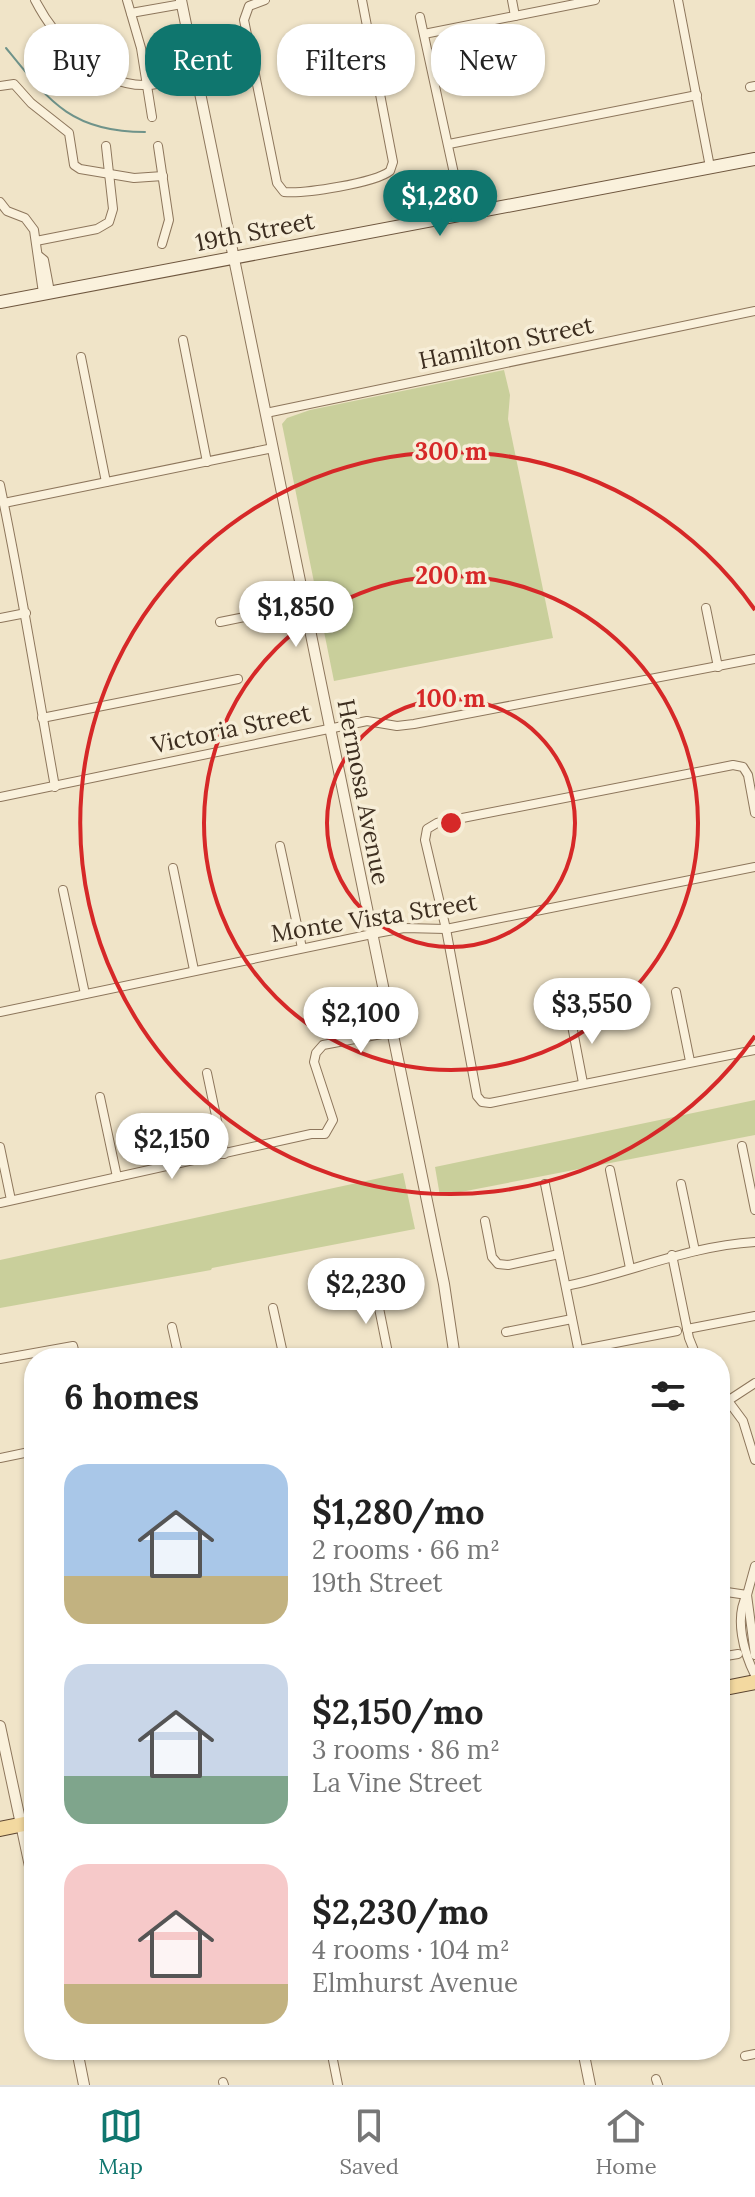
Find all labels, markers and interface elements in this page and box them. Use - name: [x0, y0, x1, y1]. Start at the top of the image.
- chip: Buy: [24, 24, 129, 96]
- chip: Rent: [145, 24, 261, 96]
- chip: Filters: [277, 24, 415, 96]
- chip: New: [431, 24, 545, 96]
- pin: $1,280: [375, 170, 505, 238]
- text: $1,280: [401, 179, 479, 212]
- street label: 19th Street: [193, 205, 318, 258]
- street label: Hamilton Street: [416, 309, 597, 376]
- text: 300 m: [415, 436, 487, 467]
- text: 200 m: [415, 560, 487, 591]
- pin: $1,850: [231, 581, 361, 649]
- text: $1,850: [257, 590, 335, 623]
- text: 100 m: [417, 683, 485, 714]
- street label: Victoria Street: [148, 696, 314, 761]
- street label: Hermosa Avenue: [330, 696, 397, 887]
- centre of rings: [437, 809, 465, 837]
- street label: Monte Vista Street: [269, 886, 480, 949]
- pin: $3,550: [527, 978, 657, 1046]
- pin: $2,100: [296, 987, 426, 1055]
- text: $3,550: [552, 987, 632, 1020]
- text: $2,100: [321, 996, 401, 1029]
- pin: $2,150: [107, 1113, 237, 1181]
- text: $2,150: [134, 1122, 210, 1155]
- pin: $2,230: [301, 1258, 431, 1326]
- text: $2,230: [326, 1267, 406, 1300]
- icon: filters: [646, 1374, 690, 1418]
- text: 6 homes: [64, 1375, 199, 1418]
- text: $1,280/mo: [312, 1490, 485, 1533]
- icon: home: [128, 1496, 224, 1592]
- text: 2 rooms · 66 m²: [312, 1533, 500, 1566]
- text: 19th Street: [312, 1566, 443, 1599]
- text: $2,150/mo: [312, 1690, 484, 1733]
- icon: home: [128, 1696, 224, 1792]
- text: 3 rooms · 86 m²: [312, 1733, 500, 1766]
- text: La Vine Street: [312, 1766, 482, 1799]
- text: $2,230/mo: [312, 1890, 489, 1933]
- icon: home: [128, 1896, 224, 1992]
- text: 4 rooms · 104 m²: [312, 1933, 510, 1966]
- text: Elmhurst Avenue: [312, 1966, 518, 1999]
- tab: Map: [98, 2104, 143, 2180]
- tab: Saved: [339, 2104, 399, 2180]
- tab: Home: [596, 2104, 657, 2180]

